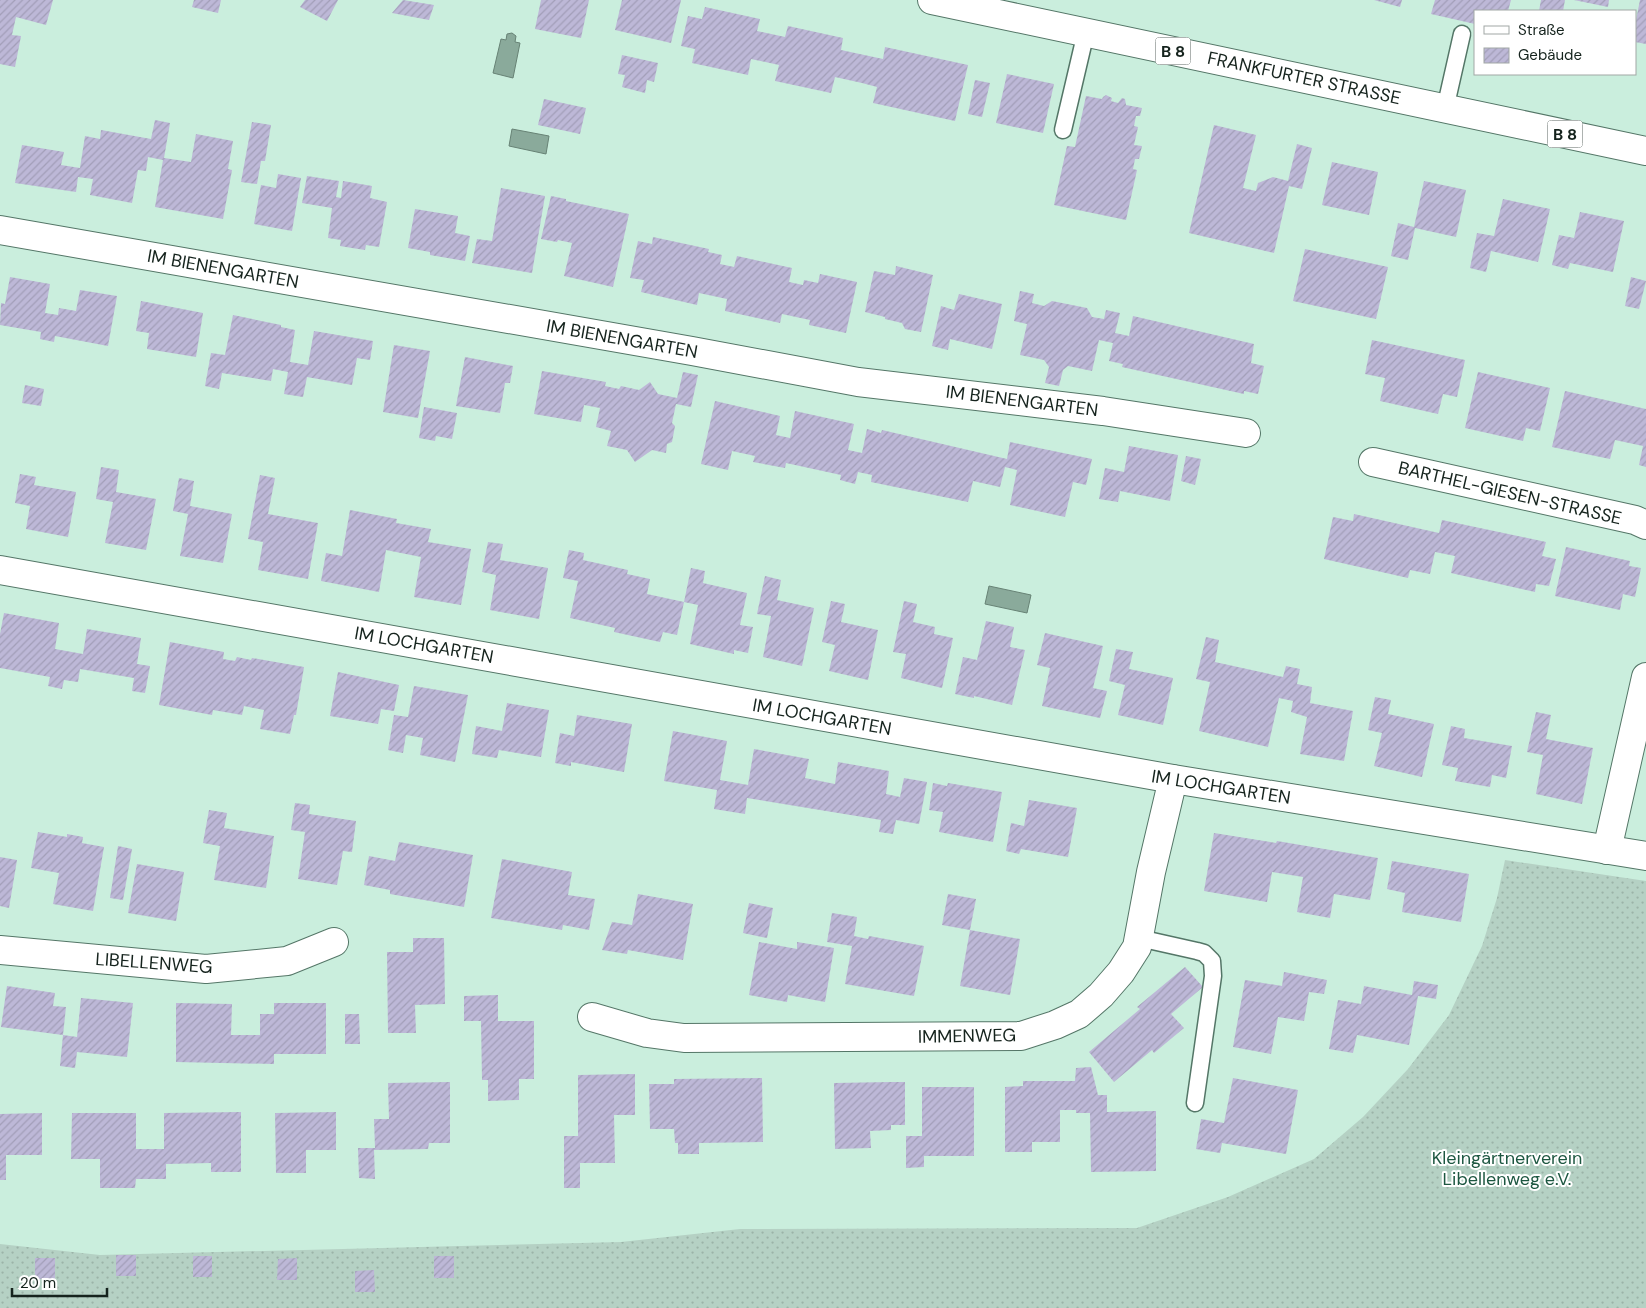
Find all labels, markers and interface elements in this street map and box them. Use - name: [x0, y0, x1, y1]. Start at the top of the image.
- legend: [1474, 10, 1636, 75]
- text: Straße: [1518, 20, 1565, 40]
- road number: B 8: [1156, 37, 1190, 64]
- text: Gebäude: [1518, 45, 1582, 65]
- street label: FRANKFURTER STRASSE: [1205, 46, 1403, 110]
- road number: B 8: [1548, 120, 1582, 148]
- street label: IM BIENENGARTEN: [145, 244, 301, 294]
- street label: IM BIENENGARTEN: [544, 314, 700, 364]
- street label: IM BIENENGARTEN: [944, 380, 1100, 422]
- street label: BARTHEL-GIESEN-STRASSE: [1396, 456, 1624, 530]
- street label: IM LOCHGARTEN: [353, 621, 495, 669]
- street label: IM LOCHGARTEN: [751, 693, 893, 741]
- street label: IM LOCHGARTEN: [1150, 764, 1292, 810]
- street label: LIBELLENWEG: [95, 947, 213, 979]
- street label: IMMENWEG: [918, 1023, 1016, 1049]
- park label: Kleingärtnerverein Libellenweg e.V.: [1432, 1146, 1582, 1191]
- scale bar: [12, 1266, 108, 1298]
- text: 20 m: [20, 1273, 56, 1293]

